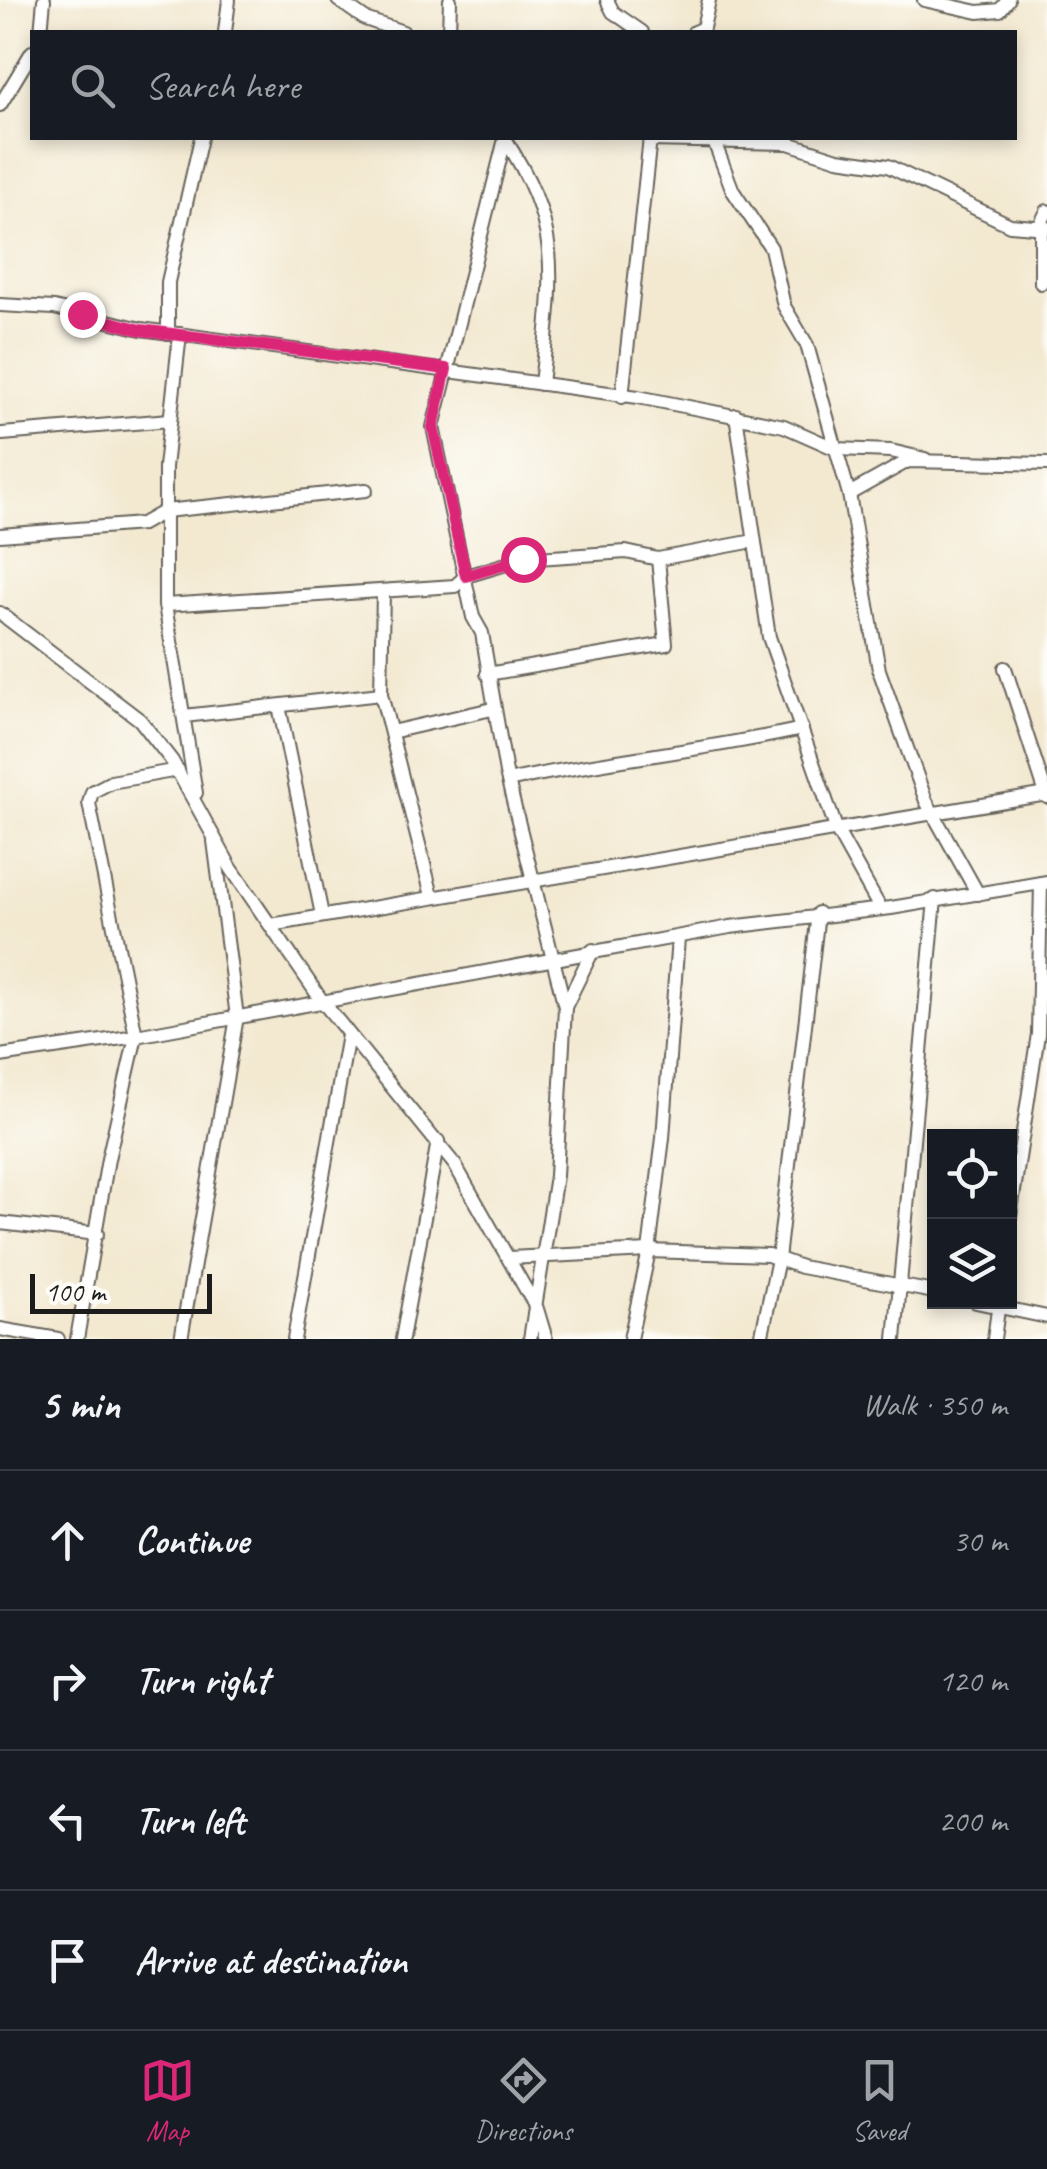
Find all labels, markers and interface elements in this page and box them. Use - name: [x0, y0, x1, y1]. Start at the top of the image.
- search box: [30, 30, 1017, 140]
- icon: search: [65, 58, 120, 113]
- text: Search here: [145, 62, 300, 109]
- route end: [60, 292, 106, 338]
- route start: [501, 537, 547, 583]
- map controls: [927, 1129, 1017, 1309]
- button: locate: [927, 1129, 1017, 1219]
- button: layers: [927, 1219, 1017, 1309]
- scale bar: [30, 1269, 212, 1314]
- text: 100 m: [45, 1274, 105, 1309]
- text: 5 min: [40, 1378, 120, 1431]
- text: Walk · 350 m: [863, 1384, 1007, 1425]
- icon: ahead: [40, 1513, 95, 1568]
- text: Continue: [135, 1517, 249, 1564]
- text: 30 m: [953, 1520, 1007, 1561]
- icon: right: [40, 1653, 95, 1708]
- text: Turn right: [135, 1657, 269, 1704]
- text: 120 m: [938, 1660, 1007, 1701]
- icon: left: [40, 1793, 95, 1848]
- text: Turn left: [135, 1797, 245, 1844]
- text: 200 m: [938, 1800, 1007, 1841]
- icon: arrive: [40, 1933, 95, 1988]
- text: Arrive at destination: [135, 1937, 407, 1984]
- tab: Map: [140, 2053, 195, 2148]
- tab: Directions: [475, 2053, 572, 2148]
- tab: Saved: [852, 2053, 907, 2148]

